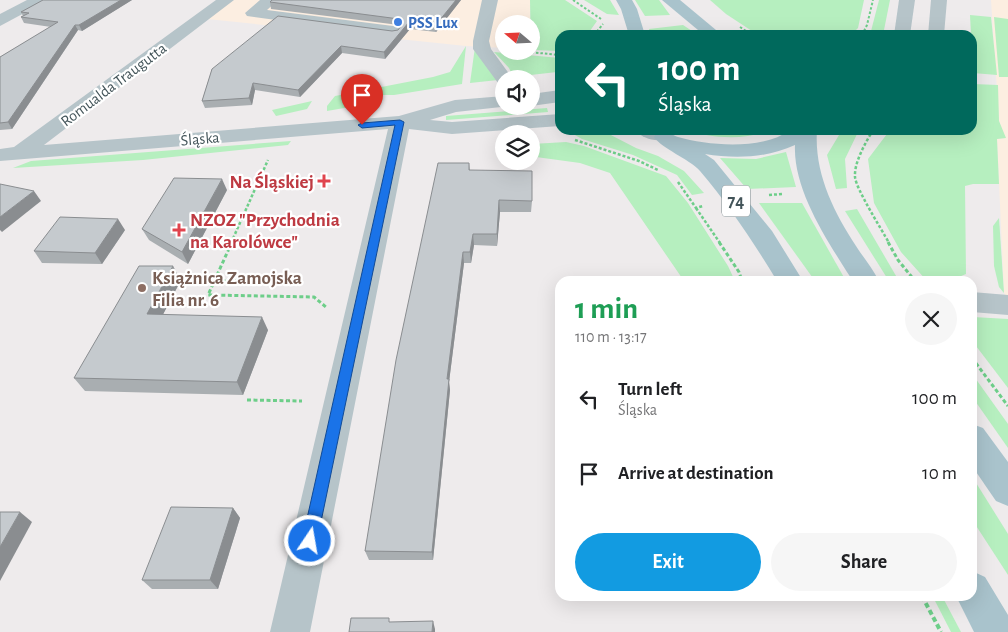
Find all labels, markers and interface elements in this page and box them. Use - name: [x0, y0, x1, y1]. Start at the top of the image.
- place label: PSS Lux: [408, 15, 458, 31]
- north arrow: [495, 15, 540, 60]
- map controls: [495, 15, 540, 170]
- marker: PSS Lux: [392, 16, 404, 28]
- street label: Romualda Traugutta: [58, 40, 169, 130]
- icon: left: [575, 50, 640, 115]
- text: 100 m: [658, 52, 741, 87]
- button: sound: [495, 70, 540, 115]
- pin: [341, 74, 383, 125]
- icon: arrive: [348, 81, 376, 109]
- text: Śląska: [658, 93, 712, 115]
- button: layers: [495, 125, 540, 170]
- street label: Śląska: [180, 126, 220, 149]
- place label: Na Śląskiej: [230, 171, 314, 192]
- marker: Na Śląskiej: [318, 175, 330, 187]
- road number: 74: [722, 186, 750, 217]
- place label: NZOZ "Przychodnia na Karolówce": [190, 211, 340, 252]
- marker: NZOZ "Przychodnia na Karolówce": [172, 223, 186, 237]
- place label: Książnica Zamojska Filia nr. 6: [152, 269, 302, 310]
- marker: Książnica Zamojska Filia nr. 6: [136, 282, 148, 294]
- button: close: [905, 293, 957, 345]
- text: 1 min: [575, 294, 638, 324]
- text: 110 m · 13:17: [575, 329, 647, 345]
- text: Turn left: [618, 380, 682, 399]
- icon: left: [575, 385, 603, 413]
- text: 100 m: [912, 389, 957, 408]
- text: Śląska: [618, 402, 657, 418]
- icon: arrive: [575, 460, 603, 488]
- text: Arrive at destination: [618, 464, 774, 483]
- text: 10 m: [922, 464, 957, 483]
- position arrow: [283, 514, 335, 566]
- button: Exit: [575, 533, 761, 591]
- button: Share: [771, 533, 957, 591]

